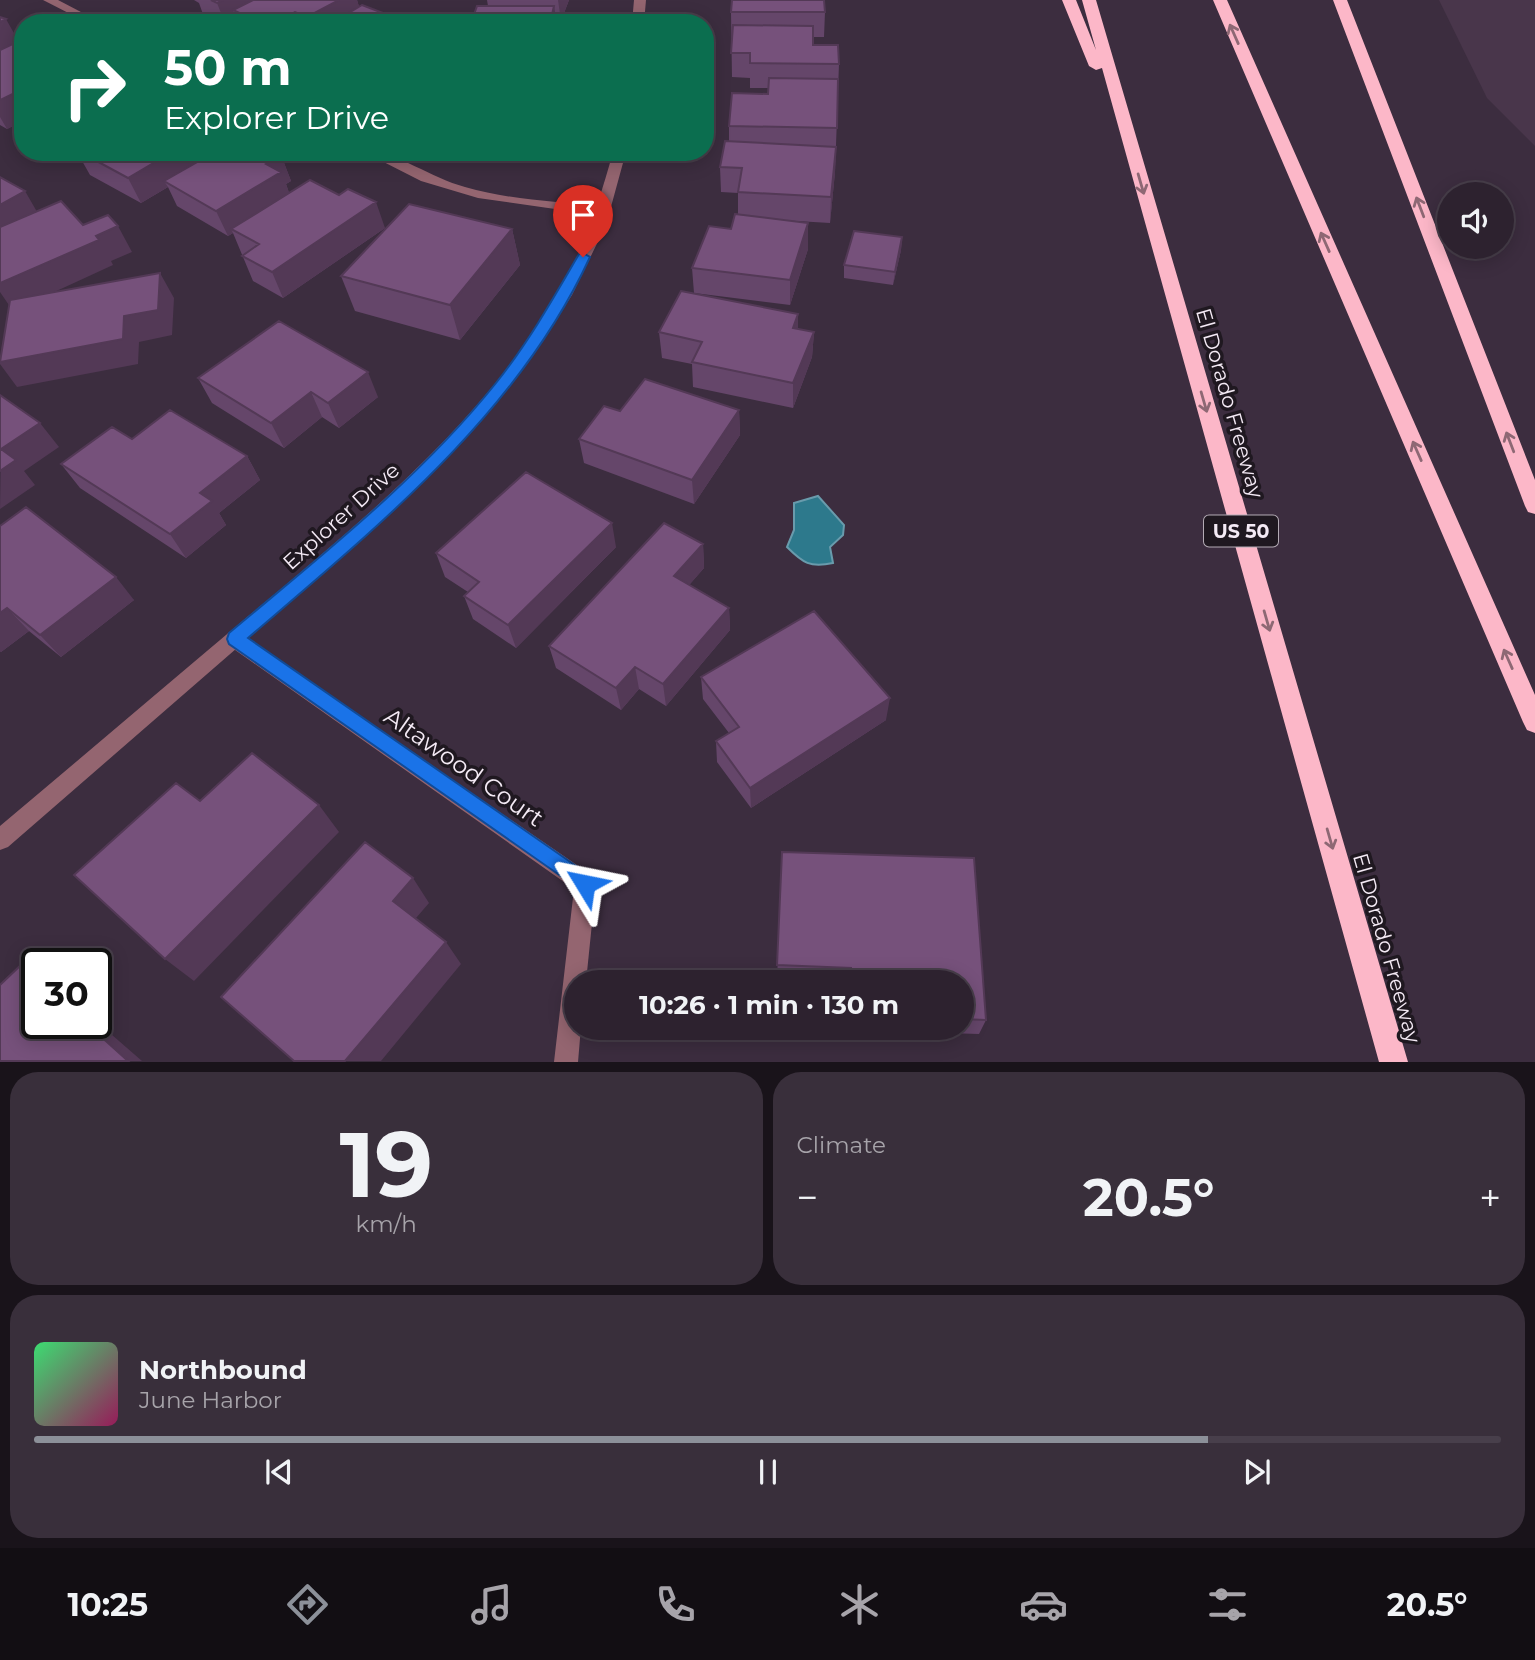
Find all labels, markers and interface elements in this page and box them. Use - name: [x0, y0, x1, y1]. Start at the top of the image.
- one-way arrow: [1227, 24, 1240, 45]
- text: 50 m: [164, 38, 292, 97]
- icon: right: [49, 42, 140, 133]
- text: Explorer Drive: [164, 98, 389, 137]
- one-way arrow: [1136, 172, 1149, 194]
- map controls: [1437, 182, 1514, 259]
- button: sound: [1437, 182, 1514, 259]
- pin: [553, 185, 613, 257]
- icon: arrive: [564, 196, 602, 234]
- one-way arrow: [1413, 197, 1425, 218]
- one-way arrow: [1318, 232, 1331, 253]
- street label: El Dorado Freeway: [1191, 305, 1269, 501]
- one-way arrow: [1198, 390, 1211, 413]
- one-way arrow: [1503, 432, 1516, 454]
- one-way arrow: [1409, 440, 1422, 462]
- street label: Explorer Drive: [278, 457, 404, 575]
- road number: US 50: [1204, 516, 1278, 546]
- one-way arrow: [1261, 609, 1274, 632]
- one-way arrow: [1501, 649, 1514, 670]
- street label: Altawood Court: [379, 701, 549, 833]
- one-way arrow: [1324, 828, 1337, 850]
- position arrow: [548, 847, 622, 921]
- street label: El Dorado Freeway: [1348, 850, 1426, 1046]
- speed limit sign: 30: [21, 948, 112, 1039]
- text: 10:26 · 1 min · 130 m: [639, 989, 899, 1021]
- text: 19: [339, 1109, 433, 1220]
- text: Climate: [797, 1131, 886, 1159]
- text: 20.5°: [1083, 1166, 1214, 1229]
- text: −: [797, 1174, 818, 1221]
- text: +: [1479, 1174, 1501, 1221]
- text: km/h: [356, 1210, 417, 1238]
- text: Northbound: [139, 1354, 307, 1386]
- text: June Harbor: [139, 1386, 282, 1414]
- icon: previous: [260, 1453, 298, 1491]
- icon: pause: [749, 1453, 787, 1491]
- icon: next: [1238, 1453, 1276, 1491]
- icon: directions: [283, 1580, 332, 1629]
- icon: music: [467, 1580, 516, 1629]
- icon: phone: [651, 1580, 700, 1629]
- icon: climate: [835, 1580, 884, 1629]
- icon: car: [1019, 1580, 1068, 1629]
- icon: filters: [1203, 1580, 1252, 1629]
- text: 10:25: [67, 1585, 148, 1624]
- text: 20.5°: [1387, 1585, 1468, 1624]

